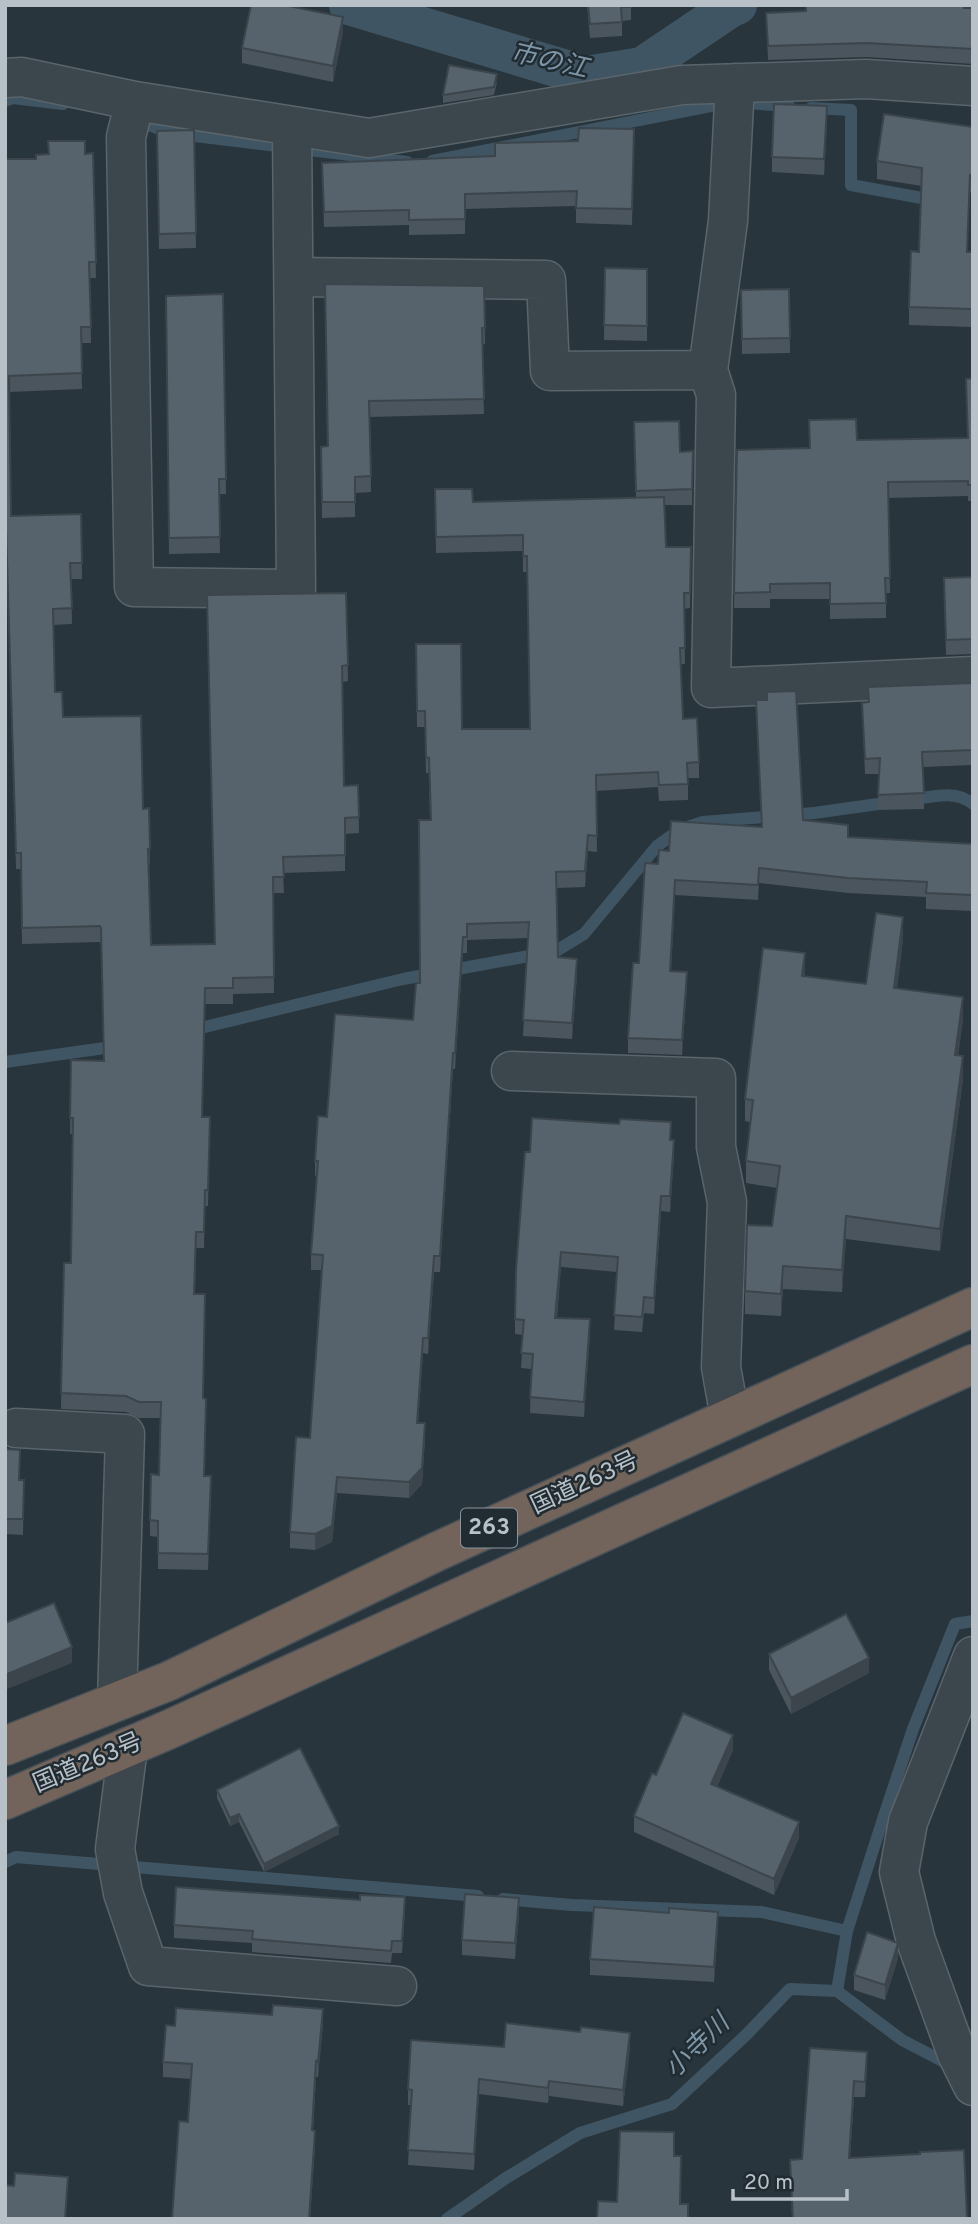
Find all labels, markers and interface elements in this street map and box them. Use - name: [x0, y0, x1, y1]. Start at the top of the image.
- water label: 市の江: [507, 37, 594, 88]
- street label: 国道263号: [526, 1446, 644, 1522]
- road number: 263: [461, 1508, 517, 1548]
- street label: 国道263号: [29, 1728, 147, 1800]
- water label: 小寺川: [658, 2006, 740, 2086]
- scale bar: [733, 2158, 847, 2202]
- text: 20 m: [744, 2170, 793, 2197]

